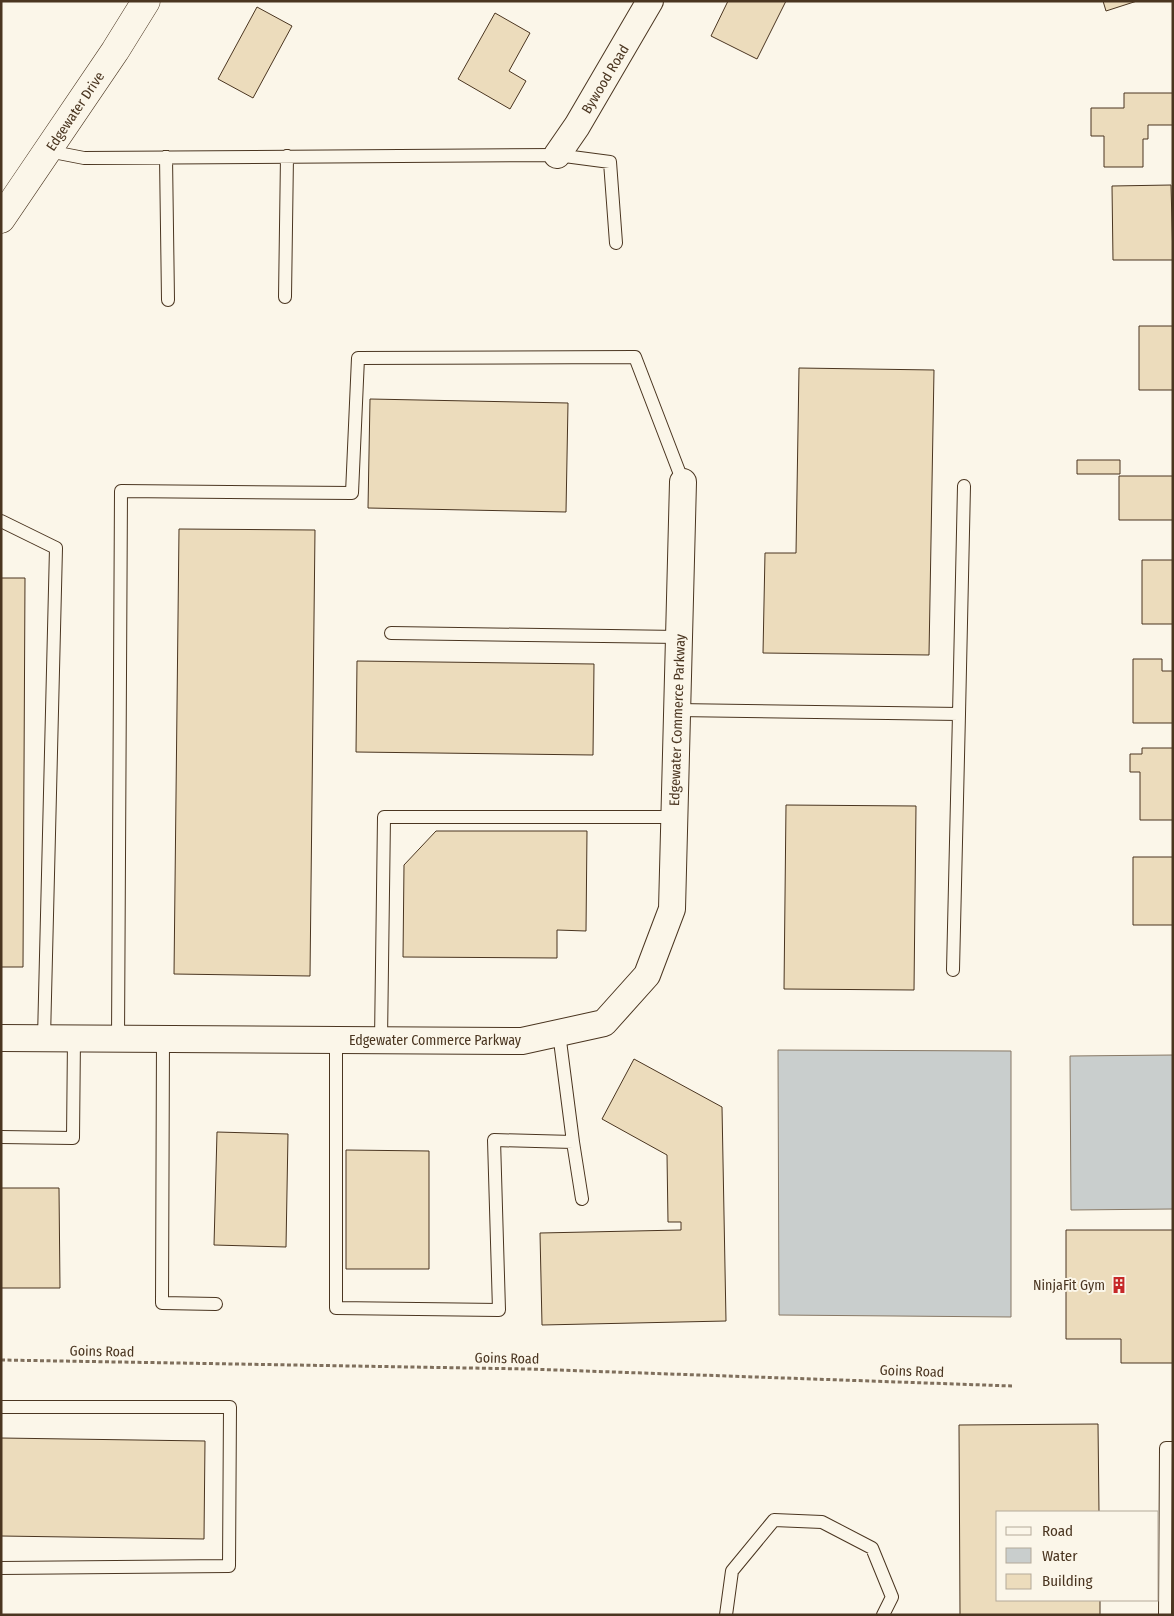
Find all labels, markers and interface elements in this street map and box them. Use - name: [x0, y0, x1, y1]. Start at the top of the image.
- street label: Bywood Road: [578, 42, 633, 117]
- street label: Edgewater Drive: [43, 68, 108, 154]
- street label: Edgewater Commerce Parkway: [666, 633, 689, 806]
- street label: Edgewater Commerce Parkway: [349, 1032, 522, 1049]
- building icon: NinjaFit Gym: [1109, 1275, 1129, 1295]
- place label: NinjaFit Gym: [1033, 1277, 1105, 1294]
- street label: Goins Road: [70, 1342, 134, 1361]
- street label: Goins Road: [475, 1349, 539, 1368]
- street label: Goins Road: [879, 1362, 945, 1381]
- legend: [996, 1511, 1159, 1601]
- text: Road: [1042, 1522, 1073, 1540]
- text: Water: [1042, 1547, 1078, 1565]
- text: Building: [1042, 1572, 1093, 1590]

